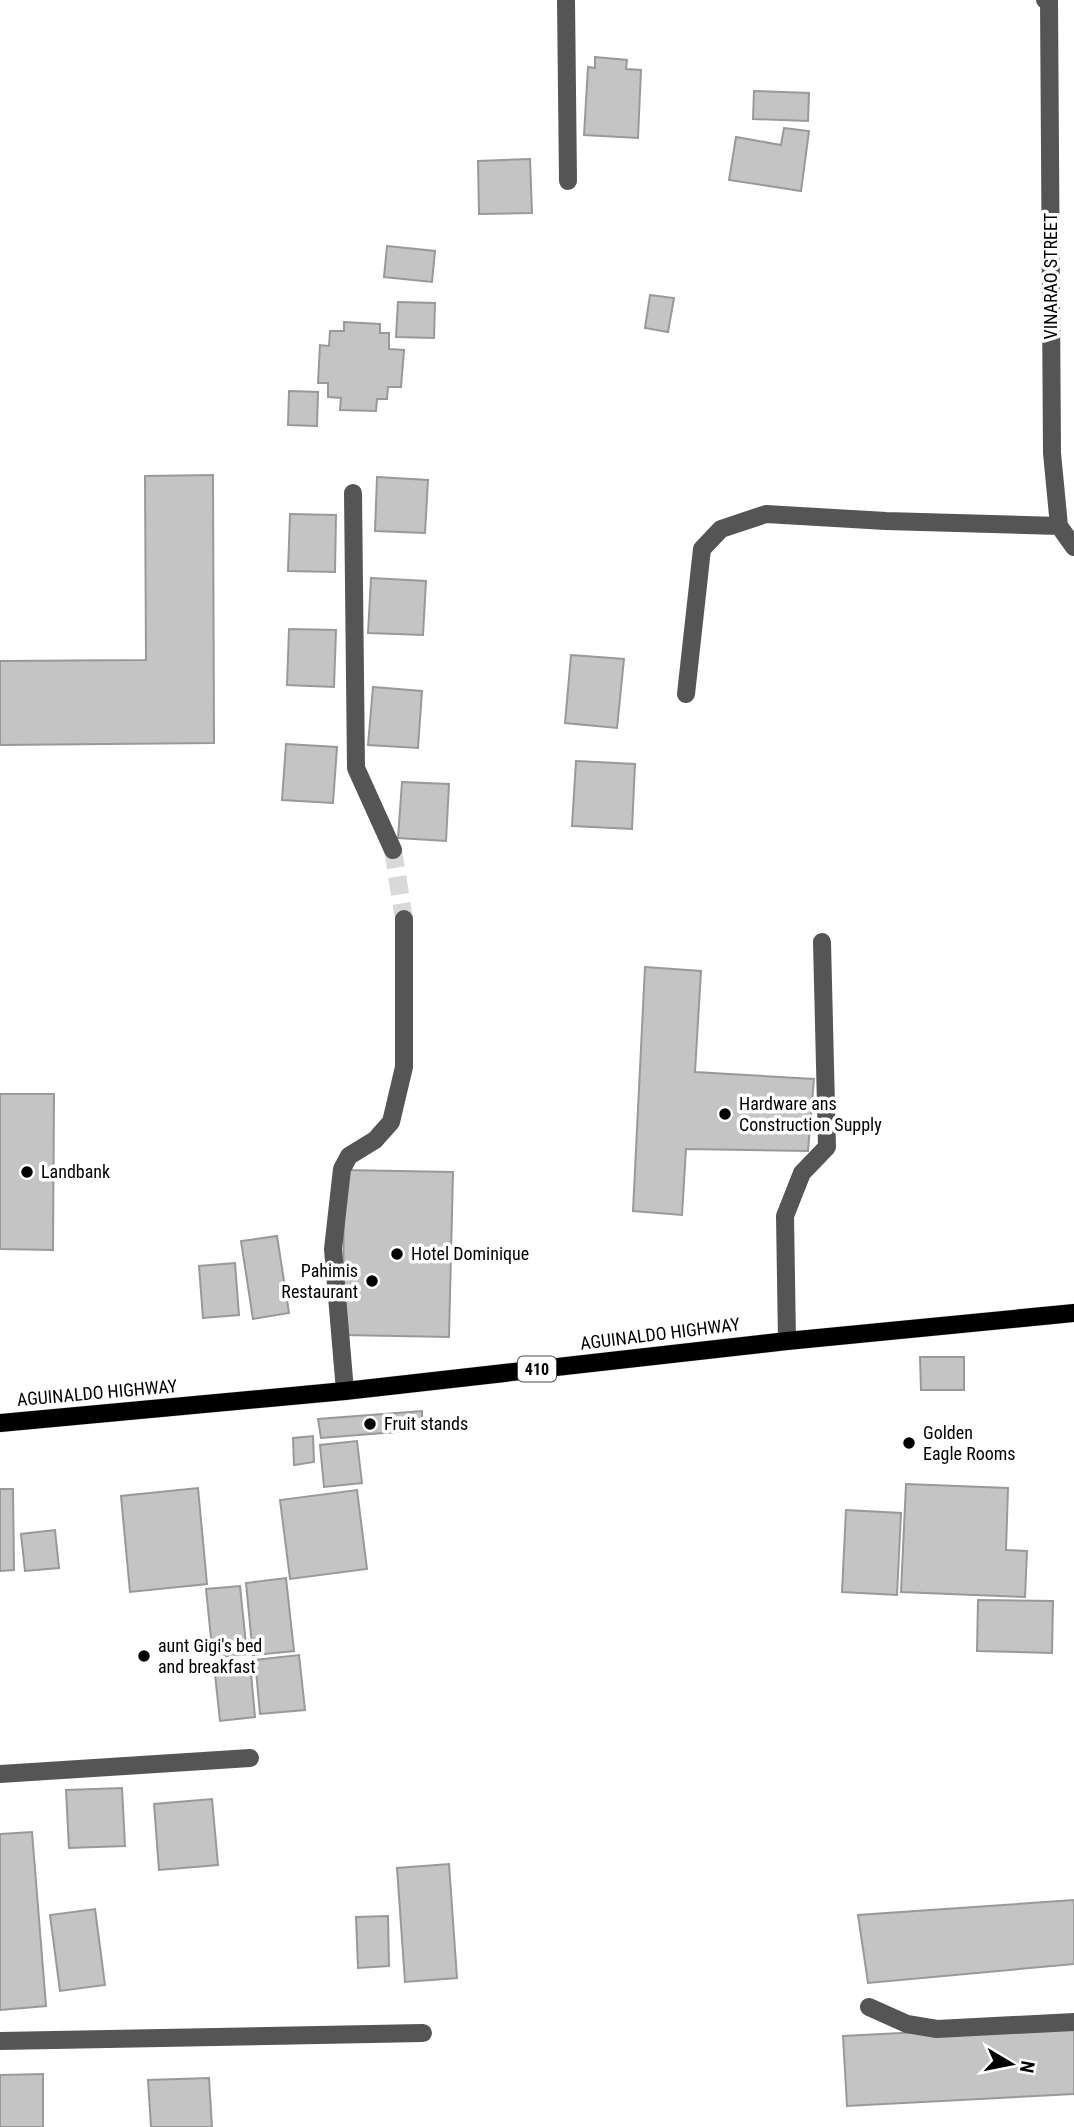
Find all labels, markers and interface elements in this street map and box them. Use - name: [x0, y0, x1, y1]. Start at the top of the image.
- street label: VINARAO STREET: [1040, 213, 1061, 339]
- place label: Hardware ans Construction Supply: [739, 1093, 882, 1135]
- marker: Hardware ans Construction Supply: [717, 1106, 733, 1122]
- place label: Landbank: [41, 1161, 110, 1182]
- marker: Landbank: [19, 1164, 35, 1180]
- place label: Hotel Dominique: [411, 1243, 529, 1264]
- marker: Hotel Dominique: [389, 1246, 405, 1262]
- place label: Pahimis Restaurant: [281, 1260, 358, 1302]
- marker: Pahimis Restaurant: [364, 1273, 380, 1289]
- street label: AGUINALDO HIGHWAY: [579, 1313, 742, 1354]
- road number: 410: [518, 1357, 556, 1382]
- street label: AGUINALDO HIGHWAY: [16, 1375, 179, 1410]
- place label: Fruit stands: [384, 1413, 468, 1434]
- marker: Fruit stands: [362, 1416, 378, 1432]
- place label: Golden Eagle Rooms: [923, 1422, 1016, 1464]
- marker: Golden Eagle Rooms: [901, 1435, 917, 1451]
- place label: aunt Gigi's bed and breakfast: [158, 1635, 262, 1677]
- marker: aunt Gigi's bed and breakfast: [136, 1648, 152, 1664]
- north arrow: [976, 2029, 1046, 2099]
- text: N: [1015, 2059, 1040, 2075]

